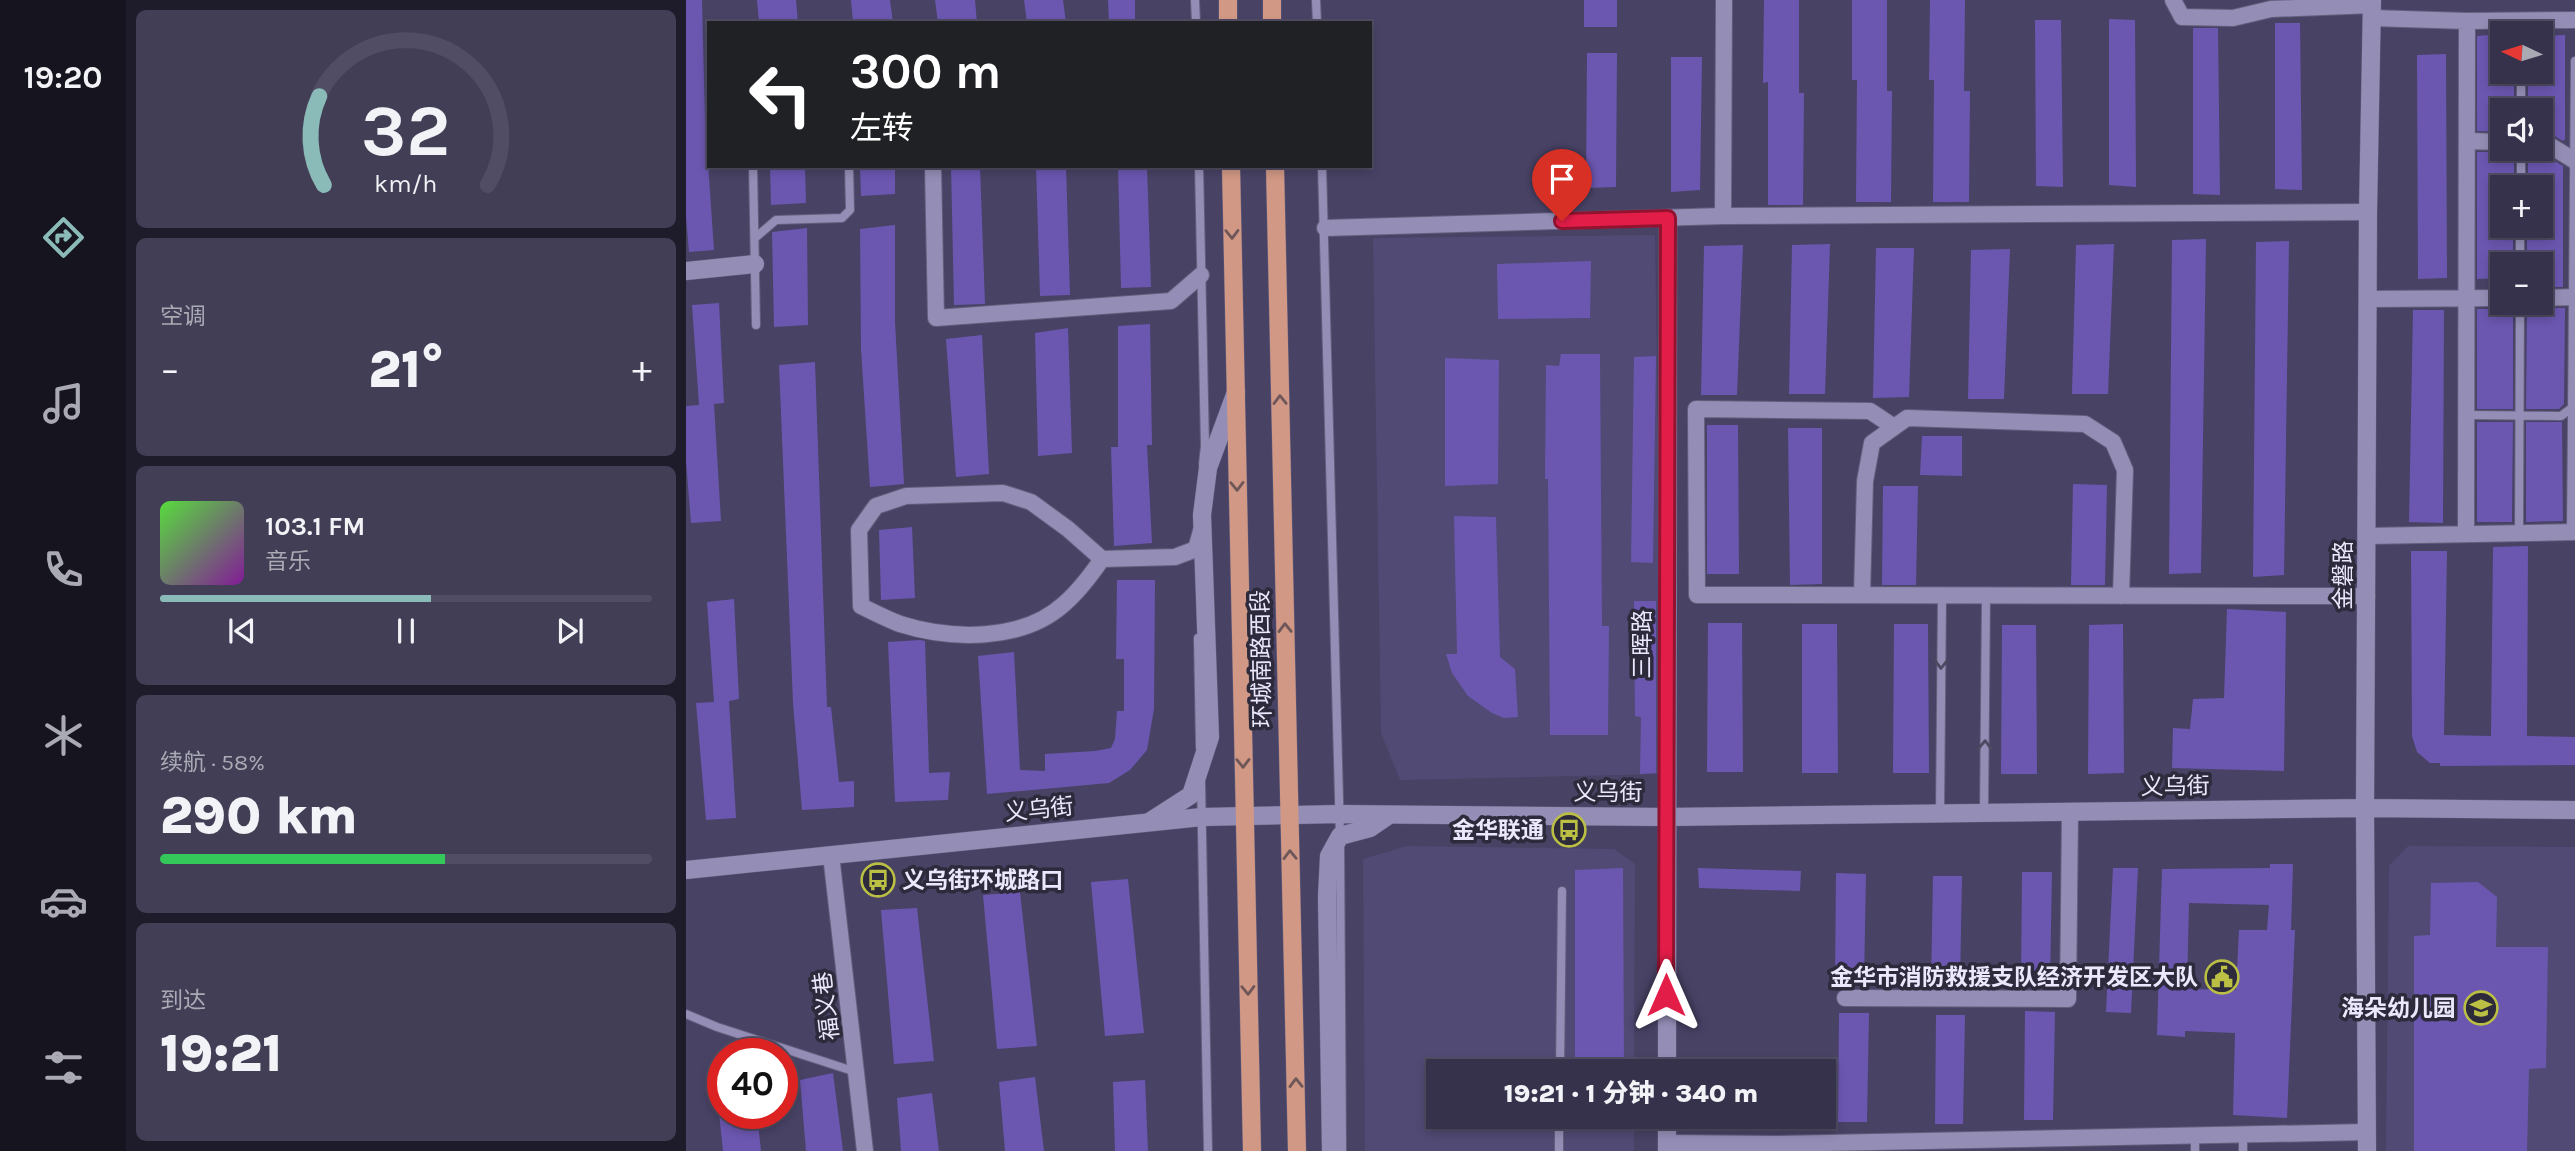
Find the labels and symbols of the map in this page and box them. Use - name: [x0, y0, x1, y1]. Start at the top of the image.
- north arrow: [2490, 21, 2553, 84]
- pin: [1532, 149, 1592, 221]
- one-way arrow: [1225, 229, 1240, 240]
- one-way arrow: [1273, 395, 1288, 406]
- one-way arrow: [1230, 481, 1245, 492]
- street label: 金磐路: [2330, 541, 2357, 610]
- street label: 环城南路西段: [1247, 590, 1276, 728]
- street label: 三晖路: [1629, 610, 1656, 679]
- one-way arrow: [1278, 622, 1293, 633]
- one-way arrow: [1933, 659, 1949, 669]
- one-way arrow: [1977, 739, 1992, 750]
- one-way arrow: [1235, 758, 1251, 769]
- street label: 义乌街: [2140, 772, 2210, 801]
- street label: 义乌街: [1574, 779, 1643, 806]
- street label: 义乌街: [1003, 792, 1075, 827]
- bus stop icon: 金华联通: [1550, 811, 1588, 849]
- place label: 金华联通: [1452, 817, 1544, 844]
- one-way arrow: [1283, 850, 1298, 861]
- bus stop icon: 义乌街环城路口: [859, 861, 897, 899]
- place label: 义乌街环城路口: [902, 867, 1063, 894]
- position arrow: [1629, 958, 1703, 1032]
- public building icon: 金华市消防救援支队经济开发区大队: [2203, 958, 2241, 996]
- place label: 金华市消防救援支队经济开发区大队: [1830, 964, 2198, 991]
- street label: 福义巷: [809, 970, 844, 1042]
- one-way arrow: [1240, 986, 1256, 996]
- school or university icon: 海朵幼儿园: [2462, 989, 2500, 1027]
- place label: 海朵幼儿园: [2341, 995, 2456, 1022]
- speed limit sign: 40: [707, 1038, 798, 1129]
- one-way arrow: [1288, 1077, 1303, 1088]

